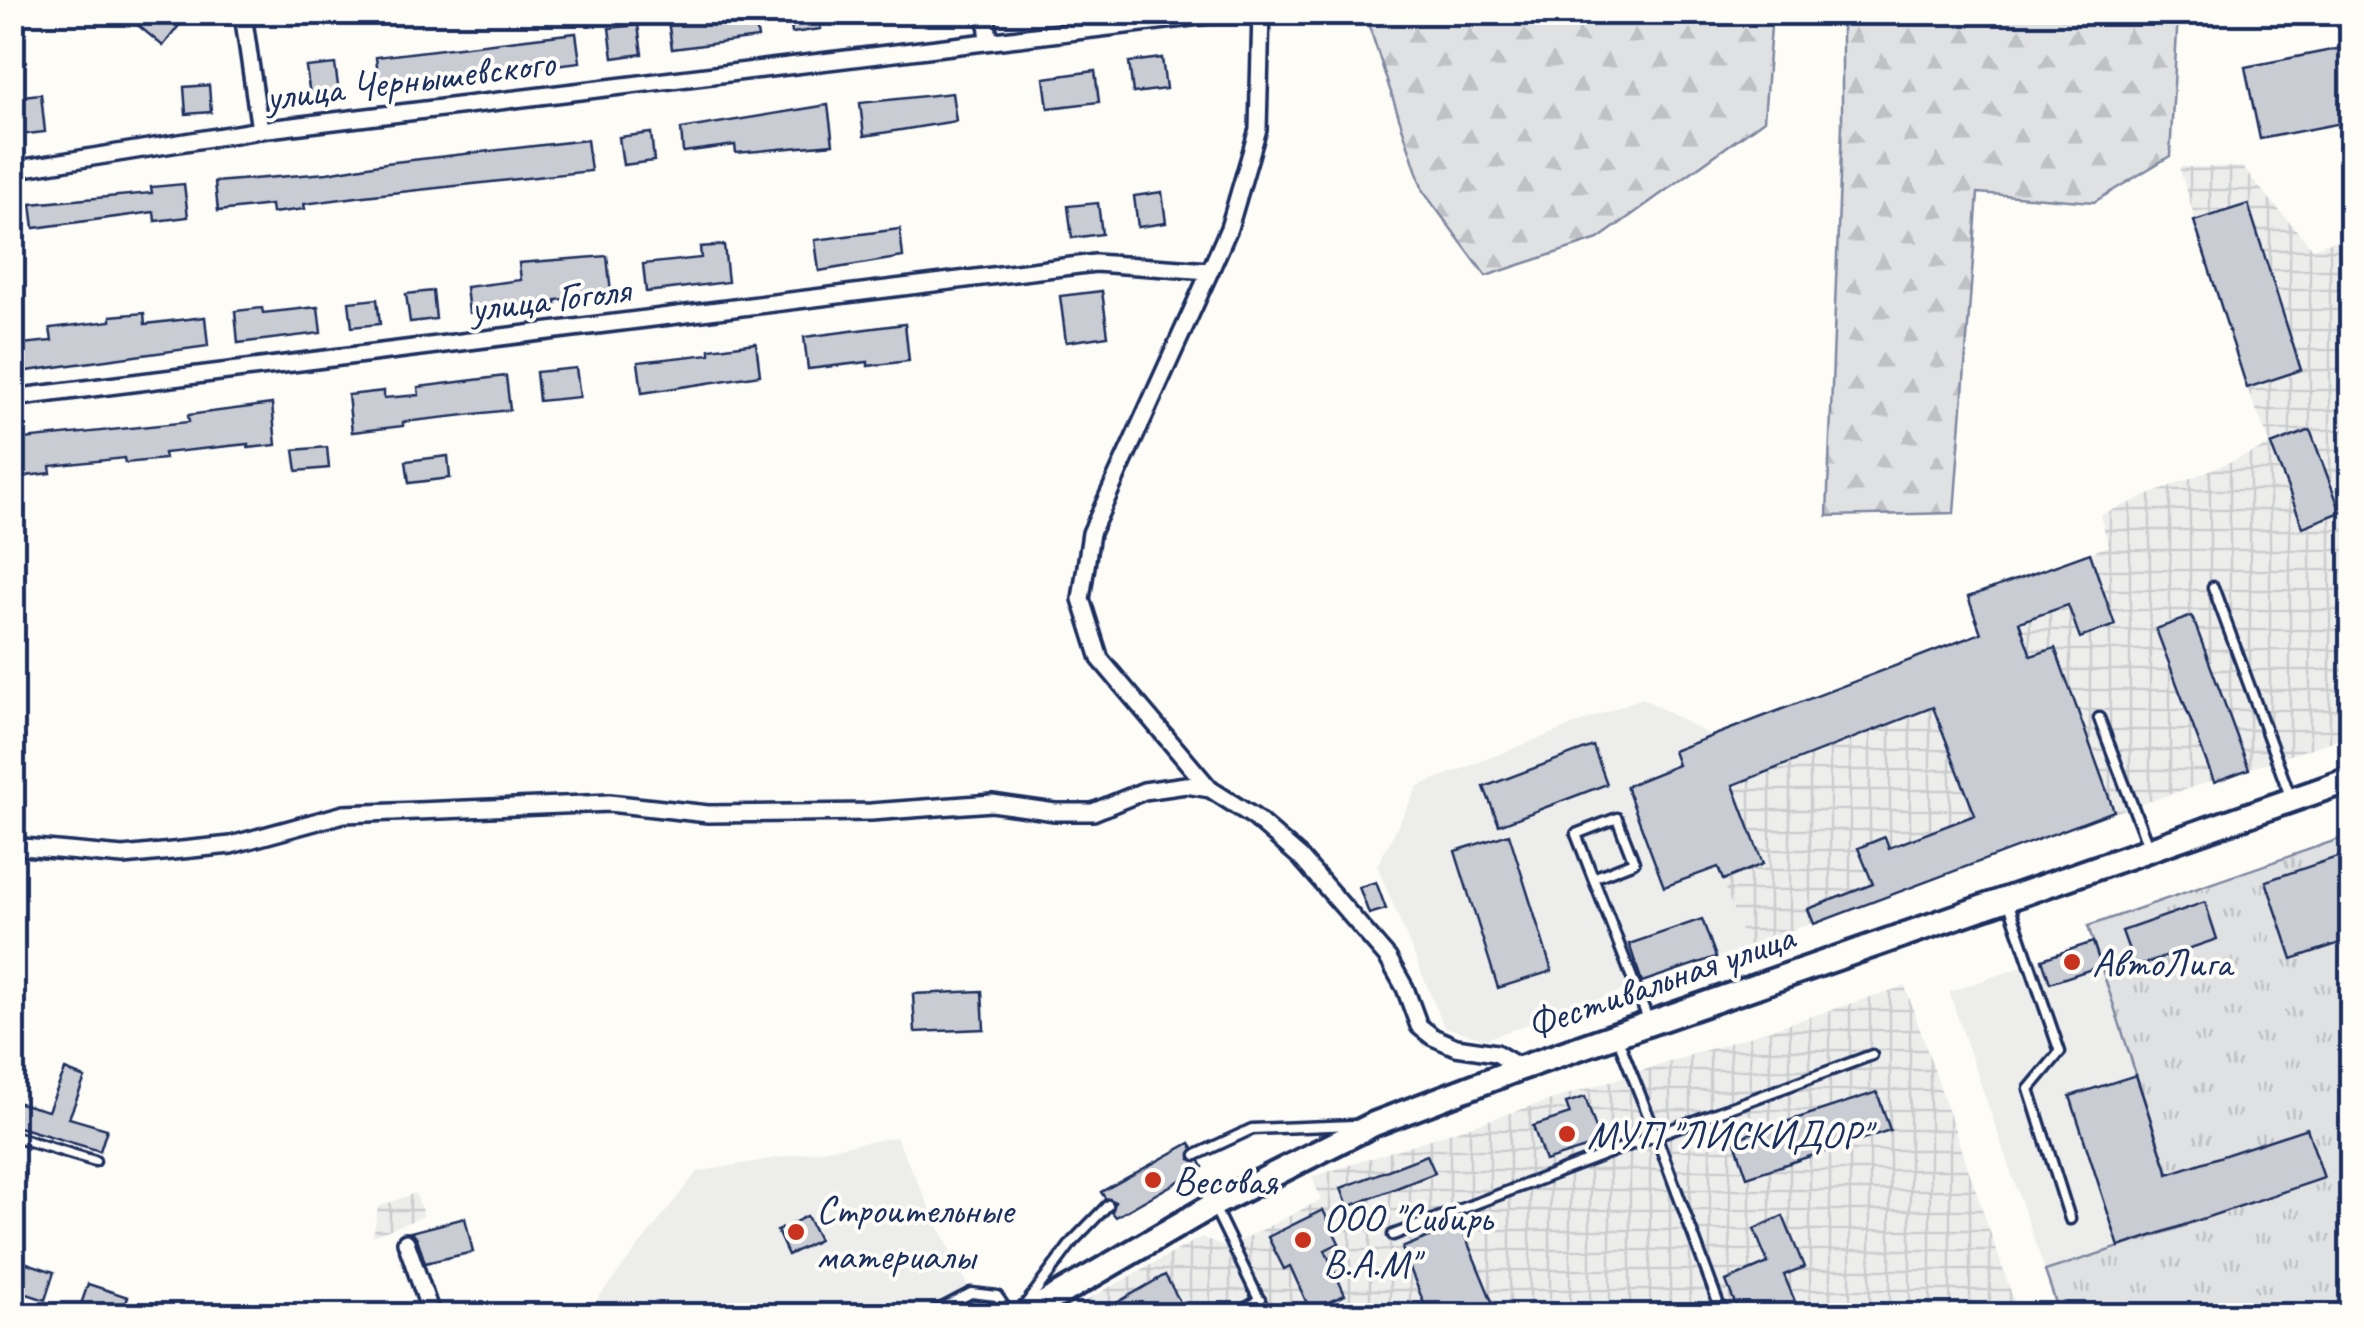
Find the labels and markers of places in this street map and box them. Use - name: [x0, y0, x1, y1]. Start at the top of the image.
- place label: АвтоЛига: [2092, 938, 2235, 988]
- marker: АвтоЛига: [2061, 951, 2083, 973]
- place label: МУП "ЛИСКИДОР": [1587, 1110, 1877, 1160]
- marker: МУП "ЛИСКИДОР": [1556, 1123, 1578, 1145]
- place label: Весовая: [1173, 1156, 1279, 1206]
- marker: Весовая: [1142, 1169, 1164, 1191]
- place label: Строительные материалы: [816, 1185, 1016, 1281]
- place label: ООО "Сибирь В.А.М": [1323, 1193, 1495, 1289]
- marker: Строительные материалы: [785, 1221, 807, 1243]
- marker: ООО "Сибирь В.А.М": [1292, 1229, 1314, 1251]

